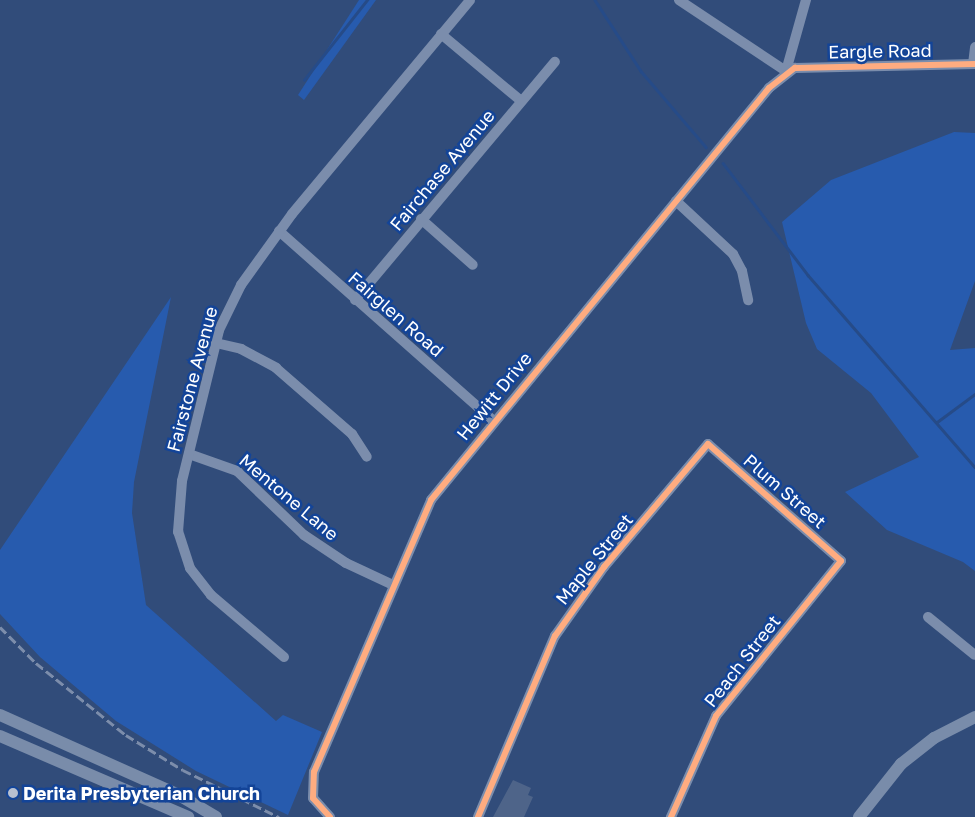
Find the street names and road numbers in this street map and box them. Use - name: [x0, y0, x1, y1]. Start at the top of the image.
- street label: Eargle Road: [828, 39, 932, 63]
- street label: Fairchase Avenue: [385, 105, 499, 235]
- street label: Fairglen Road: [344, 267, 448, 361]
- street label: Fairstone Avenue: [162, 304, 222, 454]
- street label: Hewitt Drive: [452, 348, 536, 444]
- street label: Mentone Lane: [235, 449, 343, 545]
- street label: Plum Street: [739, 449, 831, 533]
- street label: Maple Street: [551, 509, 637, 609]
- street label: Peach Street: [699, 611, 785, 711]

